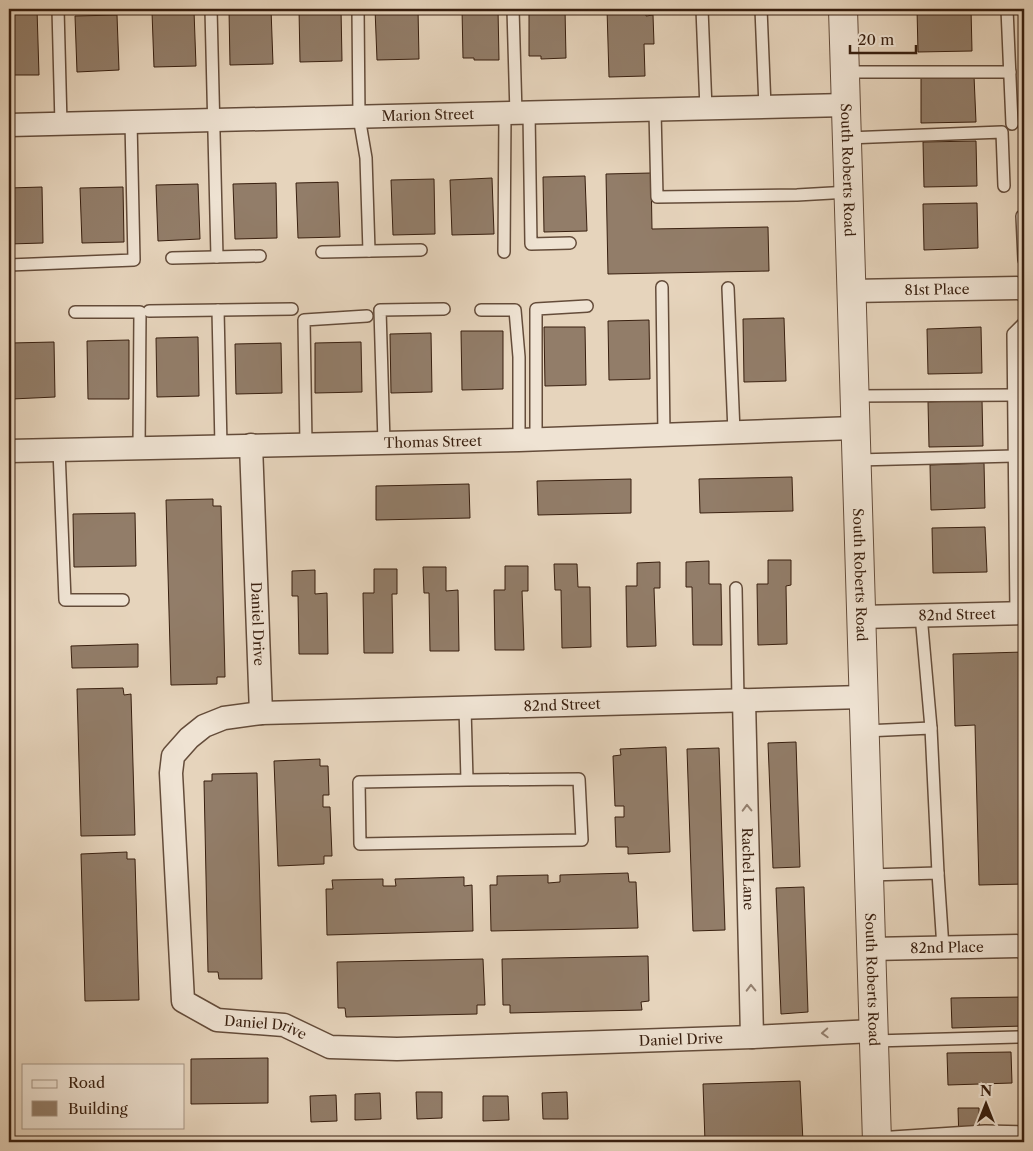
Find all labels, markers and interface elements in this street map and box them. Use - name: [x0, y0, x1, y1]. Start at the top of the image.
- scale bar: [850, 22, 917, 54]
- text: 20 m: [858, 30, 894, 49]
- street label: South Roberts Road: [837, 103, 859, 237]
- street label: Marion Street: [381, 105, 474, 125]
- street label: 81st Place: [904, 280, 970, 299]
- street label: Thomas Street: [384, 432, 482, 452]
- street label: South Roberts Road: [849, 508, 871, 642]
- street label: Daniel Drive: [247, 582, 268, 666]
- street label: 82nd Street: [918, 605, 996, 625]
- street label: 82nd Street: [523, 695, 601, 715]
- one-way arrow: [742, 804, 752, 812]
- street label: Rachel Lane: [738, 827, 758, 911]
- street label: South Roberts Road: [861, 913, 883, 1047]
- street label: 82nd Place: [910, 938, 984, 957]
- one-way arrow: [746, 984, 756, 992]
- street label: Daniel Drive: [224, 1012, 310, 1044]
- one-way arrow: [820, 1027, 828, 1038]
- street label: Daniel Drive: [639, 1029, 723, 1050]
- legend: [22, 1064, 185, 1128]
- text: Road: [68, 1073, 105, 1092]
- north arrow: [960, 1078, 1010, 1128]
- text: N: [980, 1082, 992, 1100]
- text: Building: [68, 1099, 128, 1118]

